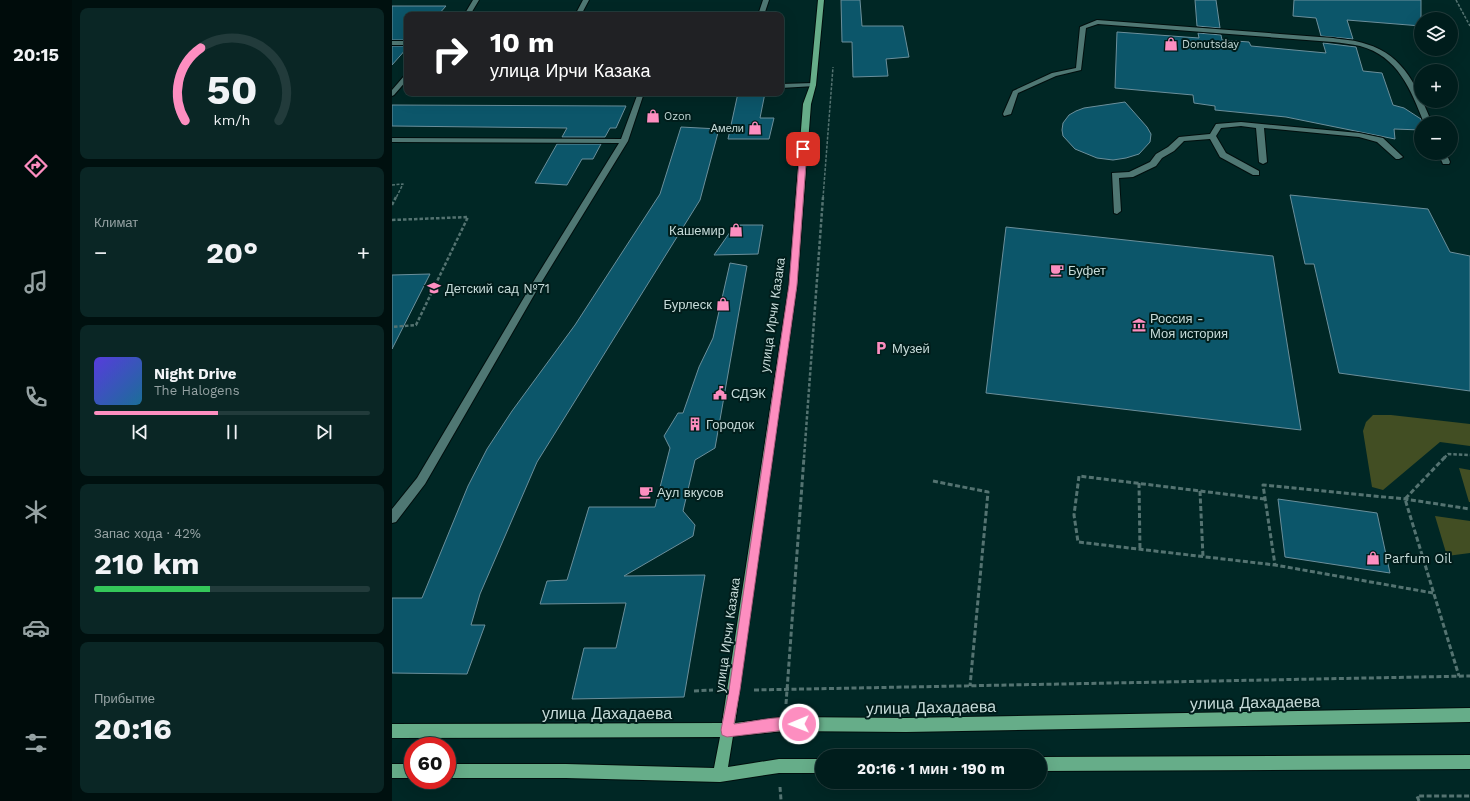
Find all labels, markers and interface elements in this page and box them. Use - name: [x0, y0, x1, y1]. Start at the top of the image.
- map controls: [1414, 12, 1458, 160]
- button: layers: [1414, 12, 1458, 56]
- text: 10 m: [490, 26, 554, 59]
- icon: right: [424, 28, 476, 80]
- shop icon: Donutsday: [1163, 36, 1179, 52]
- place label: Donutsday: [1182, 38, 1239, 51]
- text: 20:15: [13, 44, 59, 65]
- text: улица Ирчи Казака: [490, 60, 651, 81]
- button: +: [1414, 64, 1458, 108]
- text: 50: [206, 65, 258, 114]
- shop icon: Ozon: [645, 108, 661, 124]
- place label: Ozon: [664, 110, 691, 123]
- text: km/h: [214, 112, 250, 128]
- button: −: [1414, 116, 1458, 160]
- shop icon: Амели: [747, 120, 763, 136]
- place label: Амели: [711, 122, 744, 135]
- pin: [786, 132, 820, 166]
- icon: arrive: [792, 138, 814, 160]
- icon: directions: [22, 152, 50, 180]
- text: Климат: [94, 215, 138, 230]
- shop icon: Кашемир: [728, 222, 744, 238]
- place label: Кашемир: [669, 223, 725, 238]
- text: 20°: [206, 235, 258, 270]
- text: −: [94, 240, 107, 265]
- text: +: [357, 240, 370, 265]
- street label: улица Ирчи Казака: [757, 256, 788, 374]
- cafe icon: Буфет: [1049, 262, 1065, 278]
- place label: Буфет: [1068, 263, 1106, 278]
- icon: music: [22, 268, 50, 296]
- school or university icon: Детский сад №71: [426, 280, 442, 296]
- place label: Детский сад №71: [445, 281, 550, 296]
- shop icon: Бурлеск: [715, 296, 731, 312]
- place label: Бурлеск: [664, 297, 712, 312]
- place label: Россия - Моя история: [1150, 311, 1228, 341]
- museum icon: Россия - Моя история: [1131, 317, 1147, 333]
- parking icon: Музей: [873, 340, 889, 356]
- place label: Музей: [892, 341, 930, 356]
- text: Night Drive: [154, 365, 237, 383]
- icon: phone: [22, 383, 50, 411]
- text: The Halogens: [154, 383, 240, 398]
- public building icon: СДЭК: [712, 385, 728, 401]
- place label: СДЭК: [731, 386, 766, 401]
- building icon: Городок: [687, 416, 703, 432]
- place label: Городок: [706, 417, 754, 432]
- icon: previous: [129, 421, 151, 443]
- icon: pause: [221, 421, 243, 443]
- icon: next: [313, 421, 335, 443]
- cafe icon: Аул вкусов: [638, 484, 654, 500]
- place label: Аул вкусов: [657, 485, 724, 500]
- icon: climate: [22, 498, 50, 526]
- text: Запас хода · 42%: [94, 526, 201, 541]
- text: 210 km: [94, 546, 200, 581]
- shop icon: Parfum Oil: [1365, 550, 1381, 566]
- place label: Parfum Oil: [1384, 551, 1452, 566]
- street label: улица Ирчи Казака: [712, 576, 743, 694]
- icon: car: [22, 614, 50, 642]
- text: Прибытие: [94, 691, 155, 706]
- street label: улица Дахадаева: [1190, 692, 1320, 713]
- street label: улица Дахадаева: [866, 697, 996, 718]
- position arrow: [778, 703, 820, 745]
- street label: улица Дахадаева: [542, 704, 672, 723]
- text: 20:16: [94, 711, 172, 746]
- icon: filters: [22, 729, 50, 757]
- speed limit sign: 60: [404, 737, 456, 789]
- text: 20:16 · 1 мин · 190 m: [857, 760, 1005, 778]

